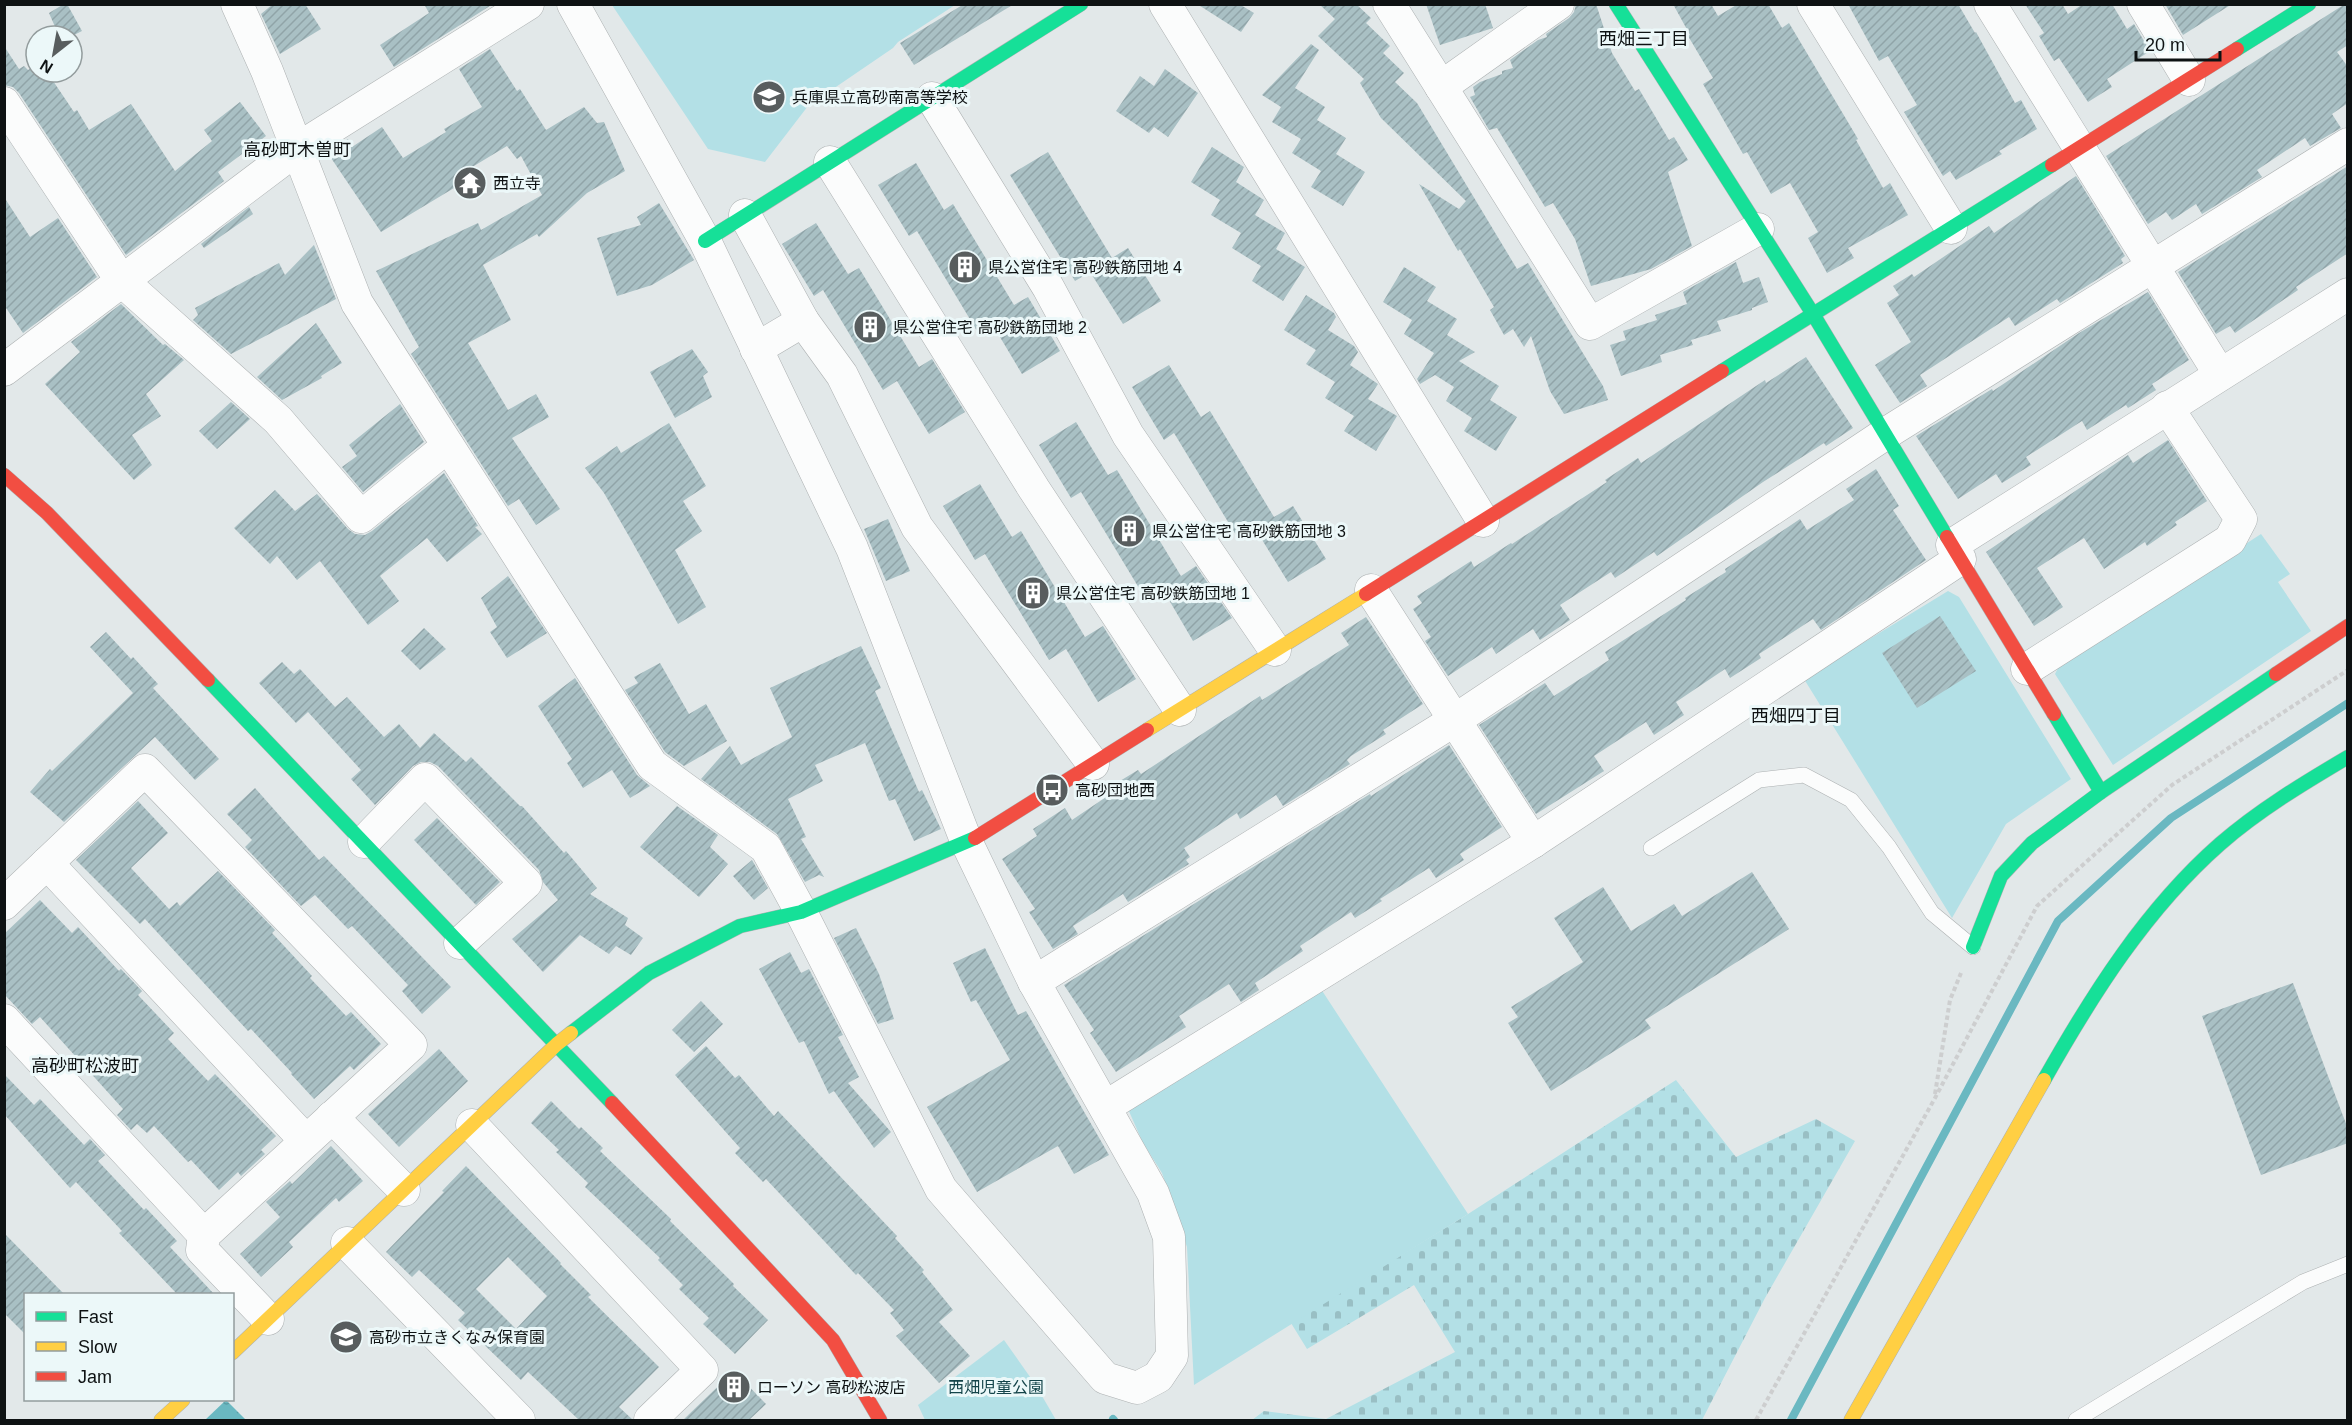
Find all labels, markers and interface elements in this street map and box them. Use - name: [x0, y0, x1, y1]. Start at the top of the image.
- north arrow: [24, 24, 84, 84]
- scale bar: [2136, 24, 2220, 62]
- district label: 西畑三丁目: [1599, 29, 1689, 49]
- text: 20 m: [2145, 35, 2185, 55]
- text: N: [37, 56, 56, 77]
- school or university icon: 兵庫県立高砂南高等学校: [751, 79, 787, 115]
- place label: 兵庫県立高砂南高等学校: [792, 89, 968, 106]
- district label: 高砂町木曽町: [243, 140, 351, 160]
- temple icon: 西立寺: [452, 165, 488, 201]
- place label: 西立寺: [493, 175, 541, 192]
- building icon: 県公営住宅 高砂鉄筋団地 4: [947, 249, 983, 285]
- place label: 県公営住宅 高砂鉄筋団地 4: [988, 259, 1182, 276]
- building icon: 県公営住宅 高砂鉄筋団地 2: [852, 309, 888, 345]
- place label: 県公営住宅 高砂鉄筋団地 2: [893, 319, 1087, 336]
- building icon: 県公営住宅 高砂鉄筋団地 3: [1111, 513, 1147, 549]
- place label: 県公営住宅 高砂鉄筋団地 3: [1152, 523, 1346, 540]
- building icon: 県公営住宅 高砂鉄筋団地 1: [1015, 575, 1051, 611]
- place label: 県公営住宅 高砂鉄筋団地 1: [1056, 585, 1250, 602]
- district label: 西畑四丁目: [1751, 706, 1841, 726]
- bus stop icon: 高砂団地西: [1034, 772, 1070, 808]
- place label: 高砂団地西: [1075, 782, 1155, 799]
- district label: 高砂町松波町: [31, 1056, 139, 1076]
- legend: [24, 1293, 234, 1401]
- text: Fast: [78, 1307, 113, 1327]
- school or university icon: 高砂市立きくなみ保育園: [328, 1319, 364, 1355]
- place label: 高砂市立きくなみ保育園: [369, 1329, 545, 1346]
- text: Slow: [78, 1337, 118, 1357]
- text: Jam: [78, 1367, 112, 1387]
- building icon: ローソン 高砂松波店: [716, 1369, 752, 1405]
- place label: ローソン 高砂松波店: [757, 1379, 905, 1396]
- park label: 西畑児童公園: [948, 1379, 1044, 1396]

